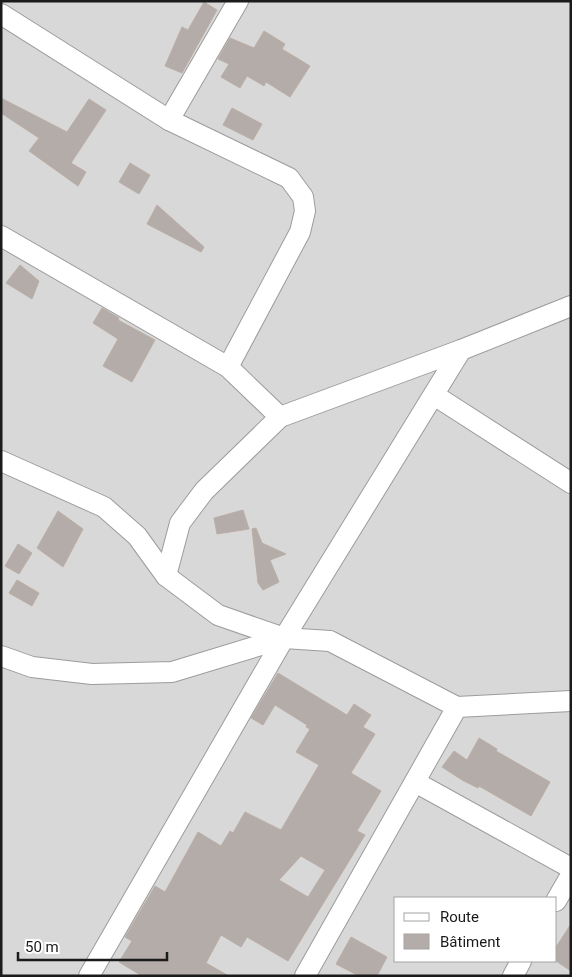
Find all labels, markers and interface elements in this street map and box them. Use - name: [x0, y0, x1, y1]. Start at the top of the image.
- legend: [394, 897, 557, 962]
- text: Route: [440, 908, 479, 926]
- scale bar: [18, 930, 166, 962]
- text: Bâtiment: [440, 933, 500, 951]
- text: 50 m: [25, 938, 59, 956]

